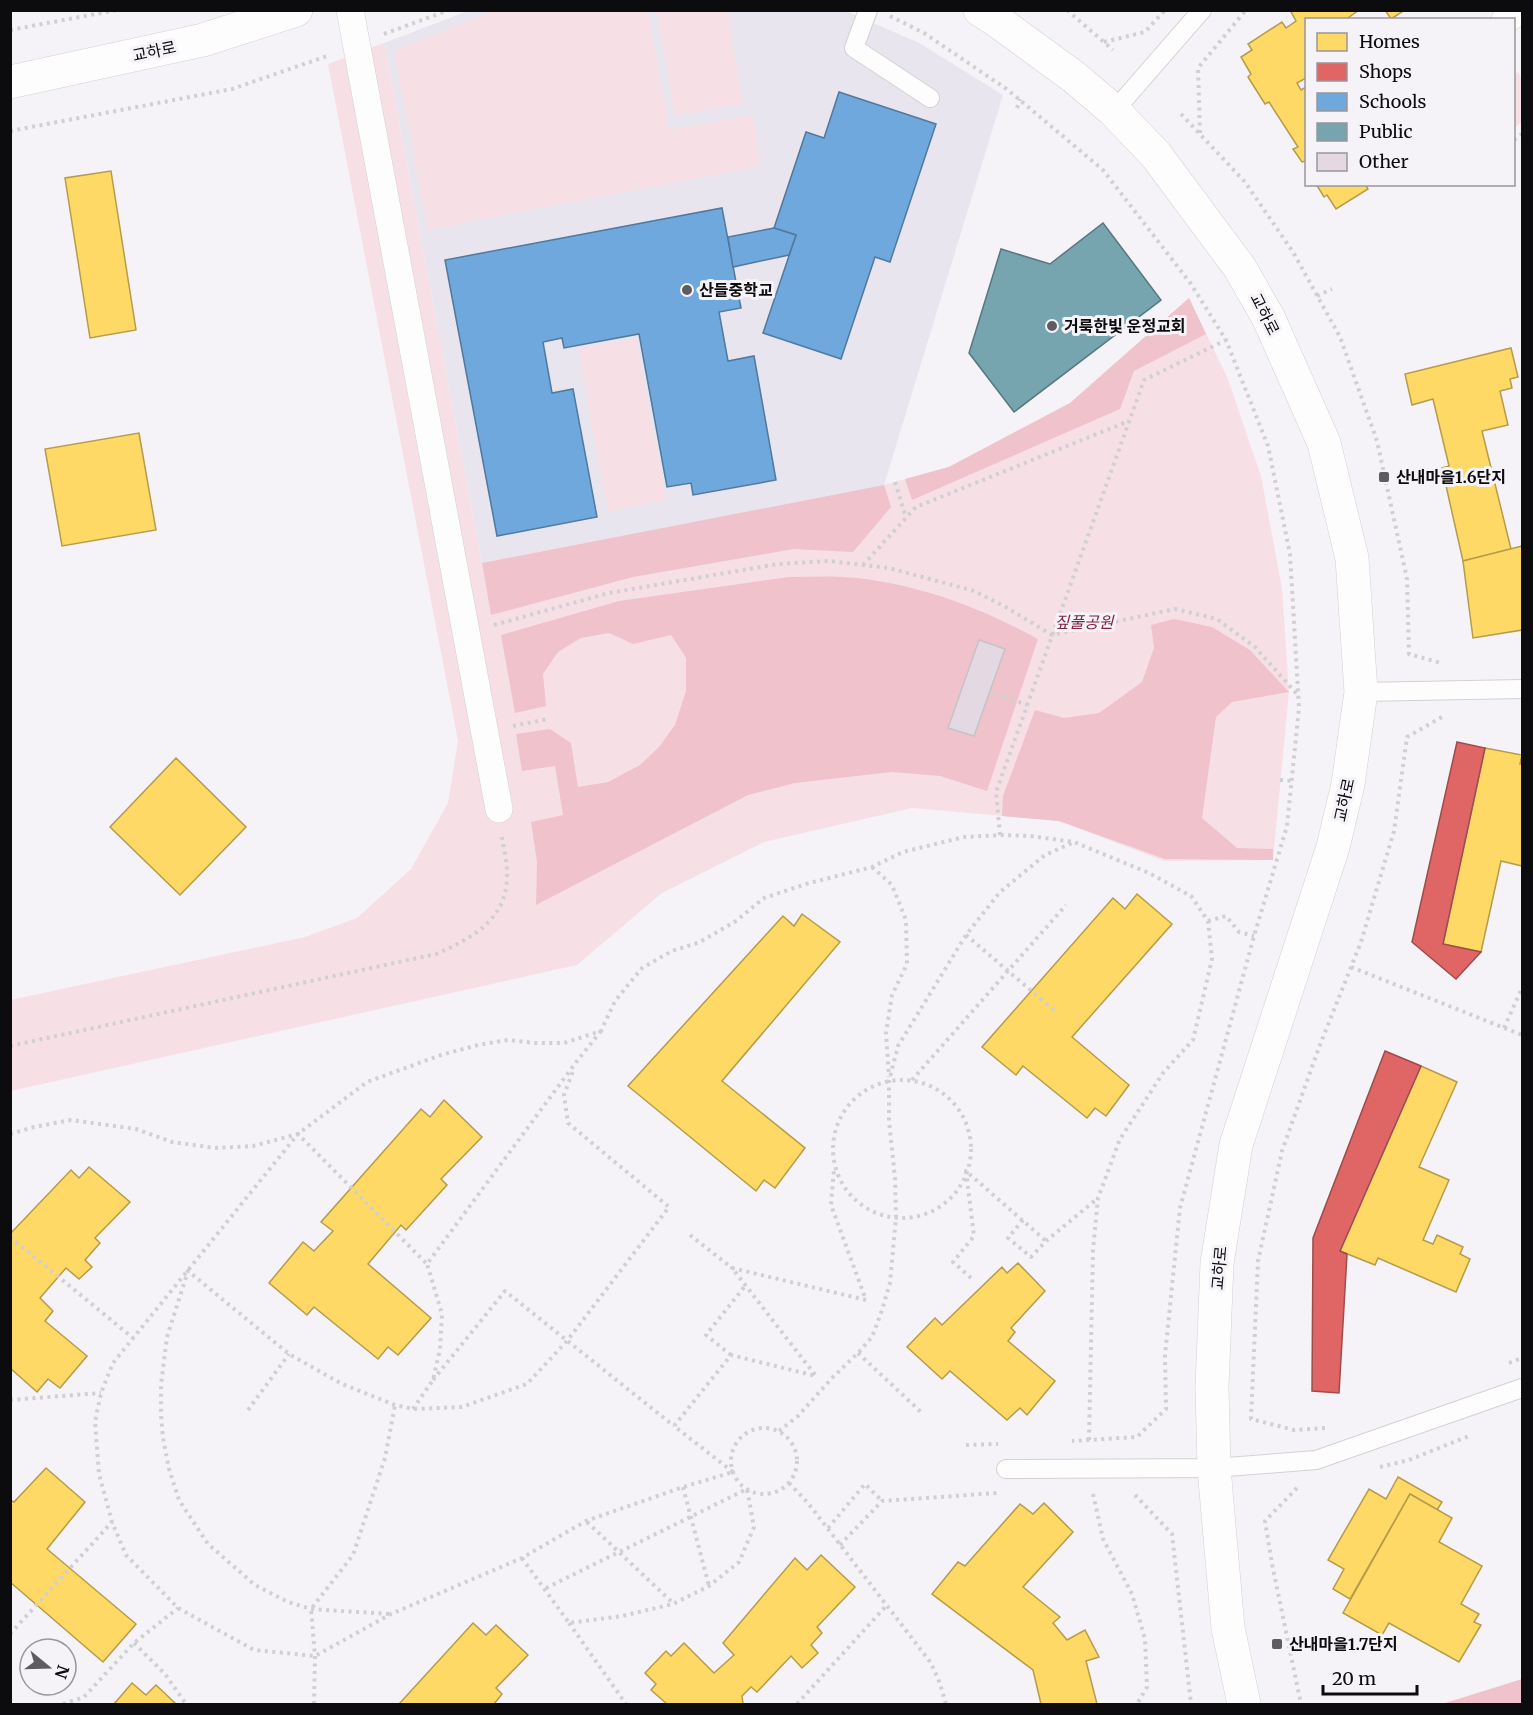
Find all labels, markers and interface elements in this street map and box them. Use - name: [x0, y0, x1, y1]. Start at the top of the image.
- legend: [1305, 18, 1515, 186]
- text: Homes: [1359, 30, 1420, 53]
- street label: 교하로: [130, 37, 178, 65]
- text: Shops: [1359, 60, 1412, 83]
- text: Schools: [1359, 90, 1427, 113]
- text: Public: [1359, 120, 1413, 143]
- text: Other: [1359, 150, 1409, 173]
- place label: 산들중학교: [699, 280, 773, 300]
- marker: 산들중학교: [680, 283, 694, 297]
- street label: 교하로: [1246, 290, 1284, 338]
- place label: 거룩한빛 운정교회: [1064, 316, 1186, 336]
- marker: 거룩한빛 운정교회: [1045, 319, 1059, 333]
- place label: 산내마을1.6단지: [1396, 467, 1506, 487]
- marker: 산내마을1.6단지: [1377, 470, 1391, 484]
- park label: 짚풀공원: [1055, 612, 1115, 632]
- street label: 교하로: [1330, 776, 1358, 824]
- street label: 교하로: [1207, 1245, 1231, 1291]
- place label: 산내마을1.7단지: [1289, 1634, 1398, 1654]
- north arrow: [18, 1637, 78, 1697]
- marker: 산내마을1.7단지: [1270, 1637, 1284, 1651]
- scale bar: [1323, 1658, 1418, 1696]
- text: N: [51, 1663, 74, 1681]
- text: 20 m: [1332, 1667, 1376, 1690]

